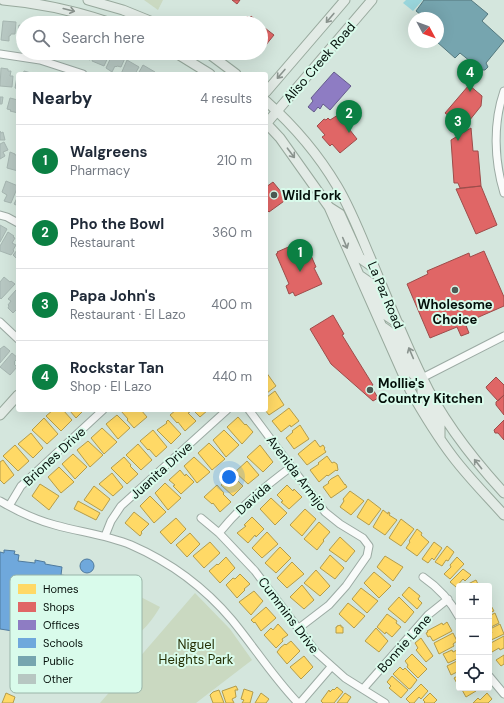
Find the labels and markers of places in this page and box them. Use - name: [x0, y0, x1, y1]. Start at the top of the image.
- pin: 4: [457, 59, 483, 92]
- pin: 2: [336, 100, 362, 133]
- pin: 3: [445, 108, 471, 141]
- place label: Wild Fork: [282, 187, 342, 204]
- marker: Wild Fork: [269, 190, 279, 200]
- pin: 1: [287, 239, 313, 272]
- marker: Wholesome Choice: [450, 285, 460, 295]
- place label: Wholesome Choice: [417, 296, 493, 328]
- place label: Mollie's Country Kitchen: [378, 375, 483, 407]
- marker: Mollie's Country Kitchen: [365, 385, 375, 395]

